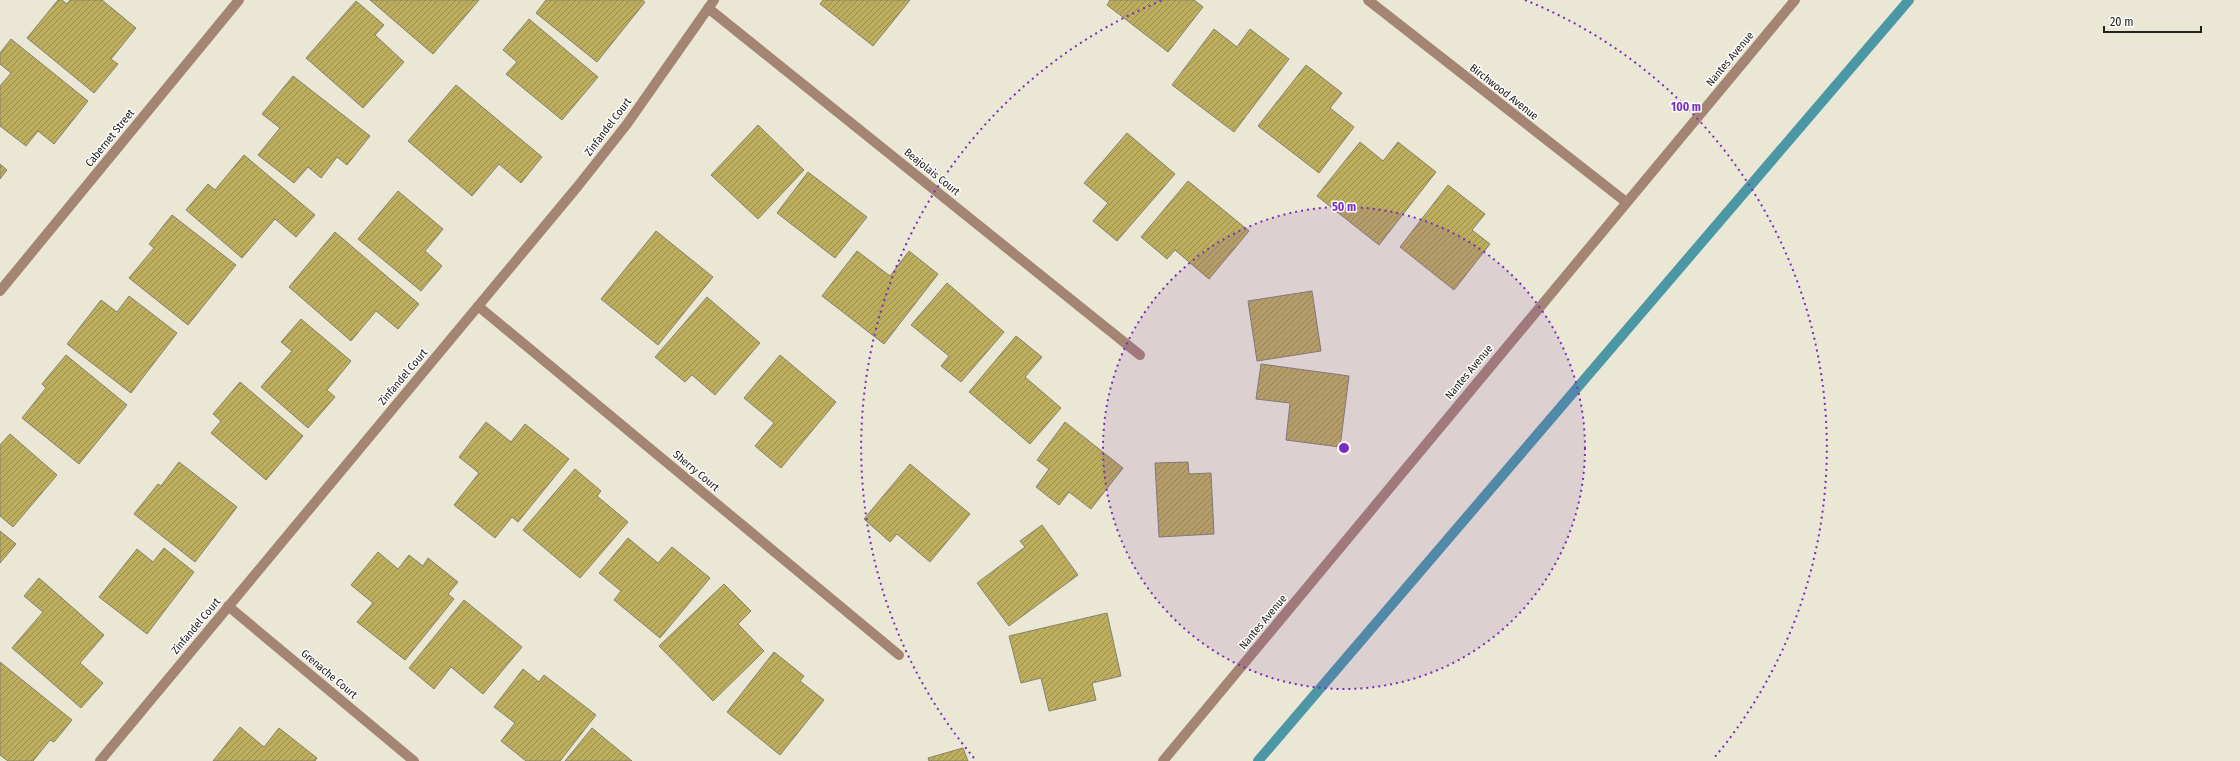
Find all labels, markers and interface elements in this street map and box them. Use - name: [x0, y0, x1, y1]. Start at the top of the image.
- scale bar: [2104, 8, 2201, 34]
- text: 20 m: [2110, 15, 2134, 29]
- street label: Nantes Avenue: [1703, 29, 1757, 89]
- street label: Birchwood Avenue: [1467, 61, 1541, 123]
- street label: Zinfandel Court: [582, 95, 634, 159]
- text: 100 m: [1671, 100, 1701, 114]
- street label: Cabernet Street: [83, 106, 137, 169]
- street label: Beajolais Court: [902, 146, 963, 199]
- text: 50 m: [1332, 200, 1356, 214]
- street label: Nantes Avenue: [1442, 342, 1496, 402]
- street label: Zinfandel Court: [376, 346, 430, 408]
- centre of rings: [1337, 441, 1351, 455]
- street label: Sherry Court: [670, 448, 722, 494]
- street label: Nantes Avenue: [1236, 592, 1290, 652]
- street label: Zinfandel Court: [169, 595, 223, 657]
- street label: Grenache Court: [298, 647, 360, 702]

